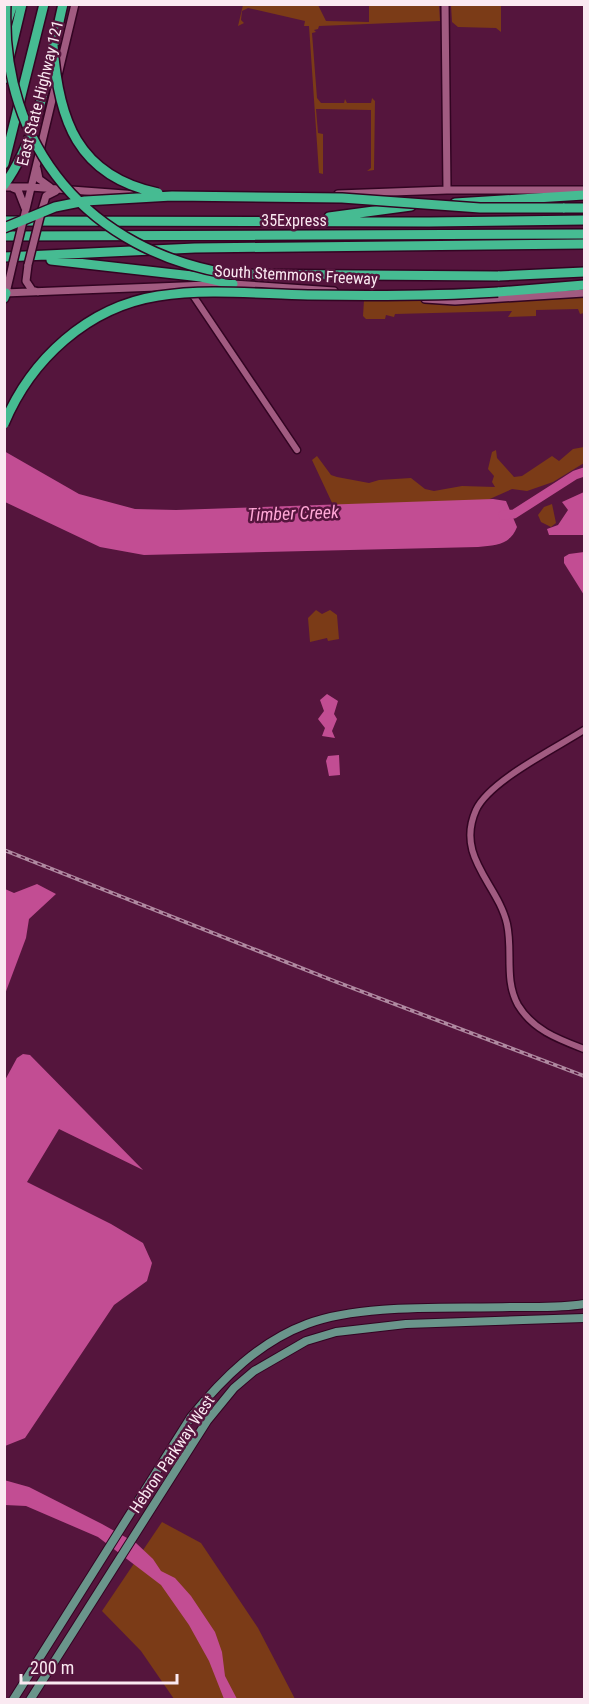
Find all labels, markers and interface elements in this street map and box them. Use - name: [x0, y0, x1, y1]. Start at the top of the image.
- street label: East State Highway 121: [13, 18, 67, 168]
- street label: 35Express: [261, 211, 327, 230]
- street label: South Stemmons Freeway: [214, 261, 378, 289]
- water label: Timber Creek: [247, 501, 340, 525]
- street label: Hebron Parkway West: [126, 1391, 219, 1516]
- scale bar: [21, 1647, 177, 1685]
- text: 200 m: [30, 1657, 74, 1678]

